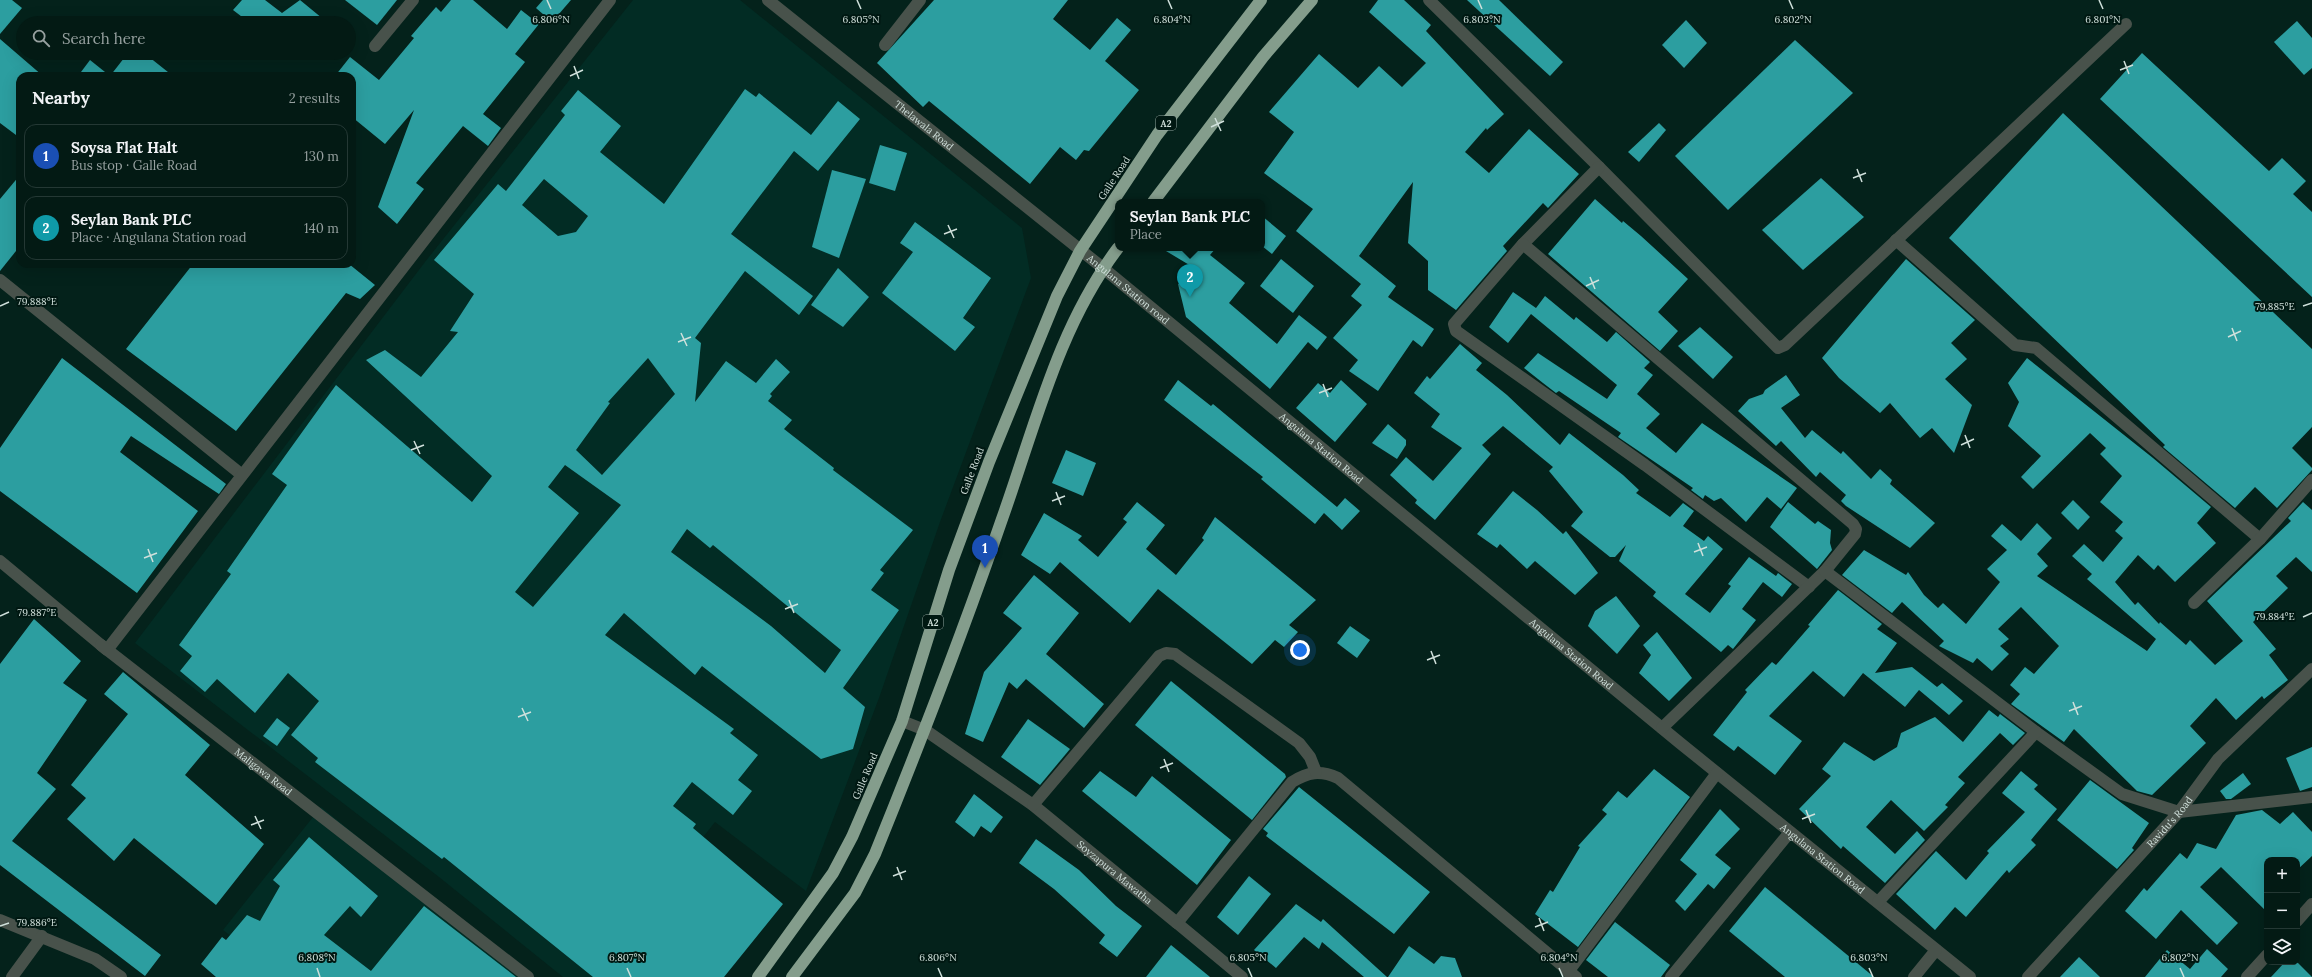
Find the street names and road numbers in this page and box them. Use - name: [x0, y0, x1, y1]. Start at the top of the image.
- street label: Thelawala Road: [892, 97, 957, 153]
- road number: A2: [1156, 116, 1176, 130]
- street label: Galle Road: [1095, 154, 1133, 202]
- street label: Angulana Station road: [1084, 251, 1172, 327]
- street label: Angulana Station Road: [1276, 409, 1366, 486]
- street label: Galle Road: [957, 446, 987, 496]
- road number: A2: [923, 615, 943, 629]
- street label: Angulana Station Road: [1526, 615, 1616, 692]
- street label: Maligawa Road: [232, 745, 295, 798]
- street label: Galle Road: [849, 751, 881, 801]
- street label: Ravidu's Road: [2143, 793, 2195, 850]
- street label: Angulana Station Road: [1777, 820, 1868, 896]
- street label: Soyzapura Mawatha: [1075, 837, 1155, 907]

